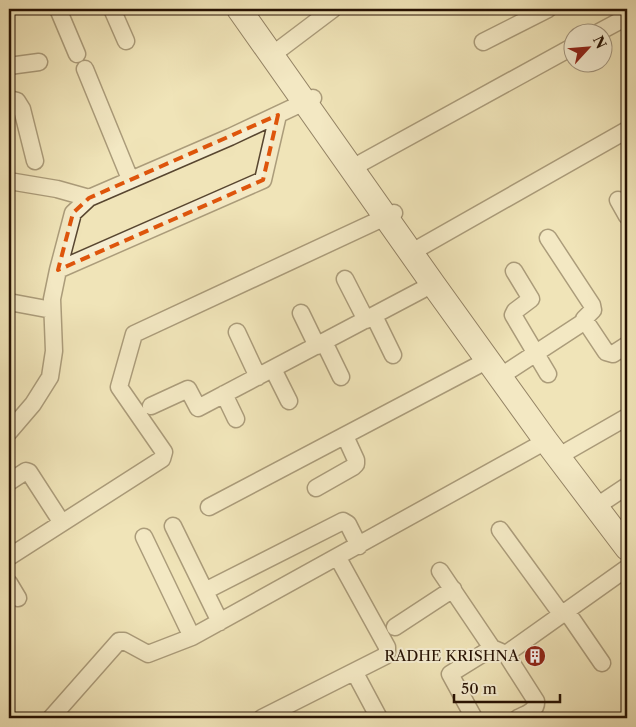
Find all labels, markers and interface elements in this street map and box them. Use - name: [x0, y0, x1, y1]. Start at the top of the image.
- north arrow: [564, 22, 614, 72]
- text: N: [589, 33, 610, 52]
- building icon: RADHE KRISHNA: [523, 644, 547, 668]
- place label: RADHE KRISHNA: [384, 646, 520, 665]
- scale bar: [454, 672, 560, 704]
- text: 50 m: [461, 679, 497, 698]

